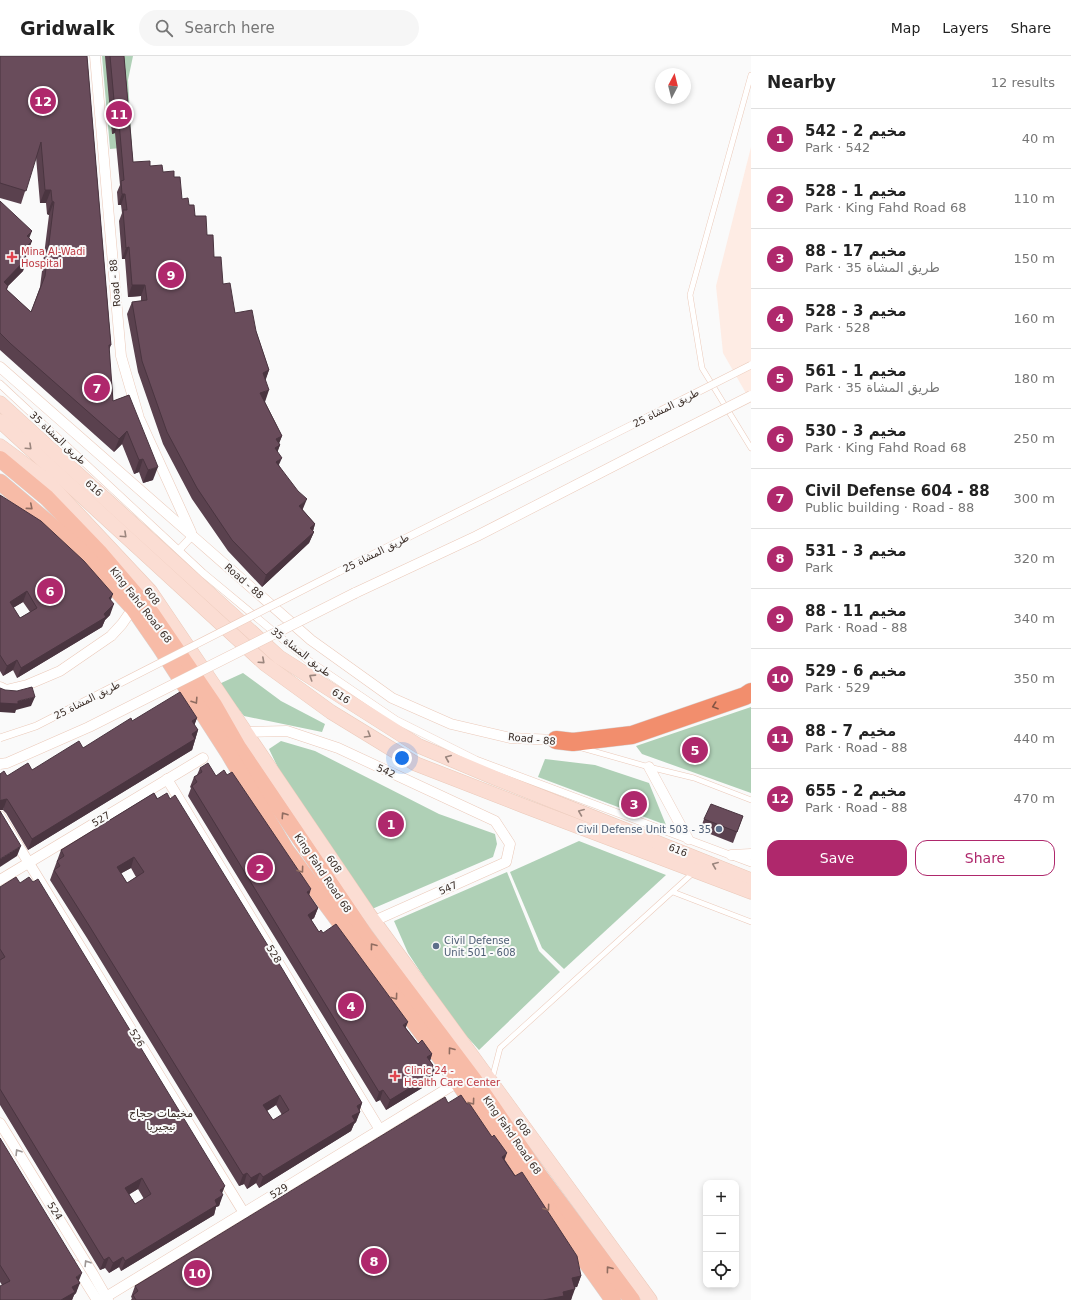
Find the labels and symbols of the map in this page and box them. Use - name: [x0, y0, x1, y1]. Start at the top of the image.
- north arrow: [655, 68, 691, 104]
- pin: 12: [30, 86, 56, 116]
- pin: 11: [106, 99, 132, 129]
- place label: Mina Al-Wadi Hospital: [21, 246, 85, 269]
- marker: Mina Al-Wadi Hospital: [6, 251, 18, 263]
- street label: Road - 88: [107, 259, 123, 307]
- pin: 9: [158, 260, 184, 290]
- pin: 7: [84, 373, 110, 403]
- street label: طريق المشاة 25: [631, 387, 701, 429]
- street label: طريق المشاة 35: [28, 409, 88, 467]
- one-way arrow: [24, 442, 32, 450]
- street label: 616: [83, 478, 105, 498]
- one-way arrow: [25, 502, 32, 509]
- one-way arrow: [120, 530, 127, 537]
- street label: طريق المشاة 25: [341, 532, 411, 574]
- street label: Road - 88: [222, 561, 266, 601]
- street label: King Fahd Road 68: [108, 565, 174, 645]
- pin: 6: [37, 576, 63, 606]
- street label: 608: [142, 585, 162, 607]
- street label: طريق المشاة 35: [269, 625, 333, 679]
- one-way arrow: [257, 656, 264, 663]
- one-way arrow: [309, 675, 316, 682]
- street label: طريق المشاة 25: [52, 679, 122, 721]
- street label: 616: [330, 686, 352, 706]
- one-way arrow: [190, 696, 197, 703]
- one-way arrow: [711, 701, 718, 710]
- one-way arrow: [364, 730, 371, 737]
- street label: Road - 88: [508, 731, 556, 747]
- pin: 5: [682, 735, 708, 765]
- your location: [392, 748, 412, 768]
- one-way arrow: [444, 755, 452, 763]
- street label: 542: [375, 762, 397, 780]
- pin: 3: [621, 789, 647, 819]
- one-way arrow: [578, 808, 585, 816]
- street label: 527: [90, 809, 112, 829]
- pin: 1: [378, 809, 404, 839]
- one-way arrow: [282, 813, 289, 820]
- place label: Civil Defense Unit 503 - 35: [577, 824, 711, 835]
- marker: Civil Defense Unit 503 - 35: [714, 824, 724, 834]
- street label: King Fahd Road 68: [292, 831, 354, 915]
- street label: 616: [667, 841, 689, 859]
- pin: 2: [247, 853, 273, 883]
- street label: 608: [324, 853, 344, 875]
- one-way arrow: [711, 861, 718, 869]
- one-way arrow: [297, 866, 304, 873]
- street label: 547: [437, 879, 459, 897]
- place label: Civil Defense Unit 501 - 608: [444, 935, 516, 958]
- marker: Civil Defense Unit 501 - 608: [431, 941, 441, 951]
- street label: 528: [264, 943, 284, 965]
- one-way arrow: [370, 943, 378, 950]
- pin: 4: [338, 991, 364, 1021]
- one-way arrow: [391, 993, 398, 1000]
- street label: 526: [127, 1027, 147, 1049]
- one-way arrow: [448, 1047, 456, 1054]
- place label: Clinic 24 - Health Care Center: [404, 1065, 501, 1088]
- marker: Clinic 24 - Health Care Center: [389, 1070, 401, 1082]
- street label: King Fahd Road 68: [481, 1094, 543, 1176]
- one-way arrow: [467, 1098, 474, 1105]
- district label: مخيمات حجاج نيجيريا: [129, 1107, 193, 1133]
- street label: 608: [513, 1116, 533, 1138]
- one-way arrow: [16, 1149, 23, 1156]
- street label: 529: [268, 1181, 290, 1201]
- street label: 524: [45, 1200, 65, 1222]
- one-way arrow: [543, 1204, 550, 1211]
- pin: 8: [361, 1246, 387, 1276]
- pin: 10: [184, 1258, 210, 1288]
- one-way arrow: [84, 1260, 91, 1267]
- one-way arrow: [607, 1266, 614, 1273]

